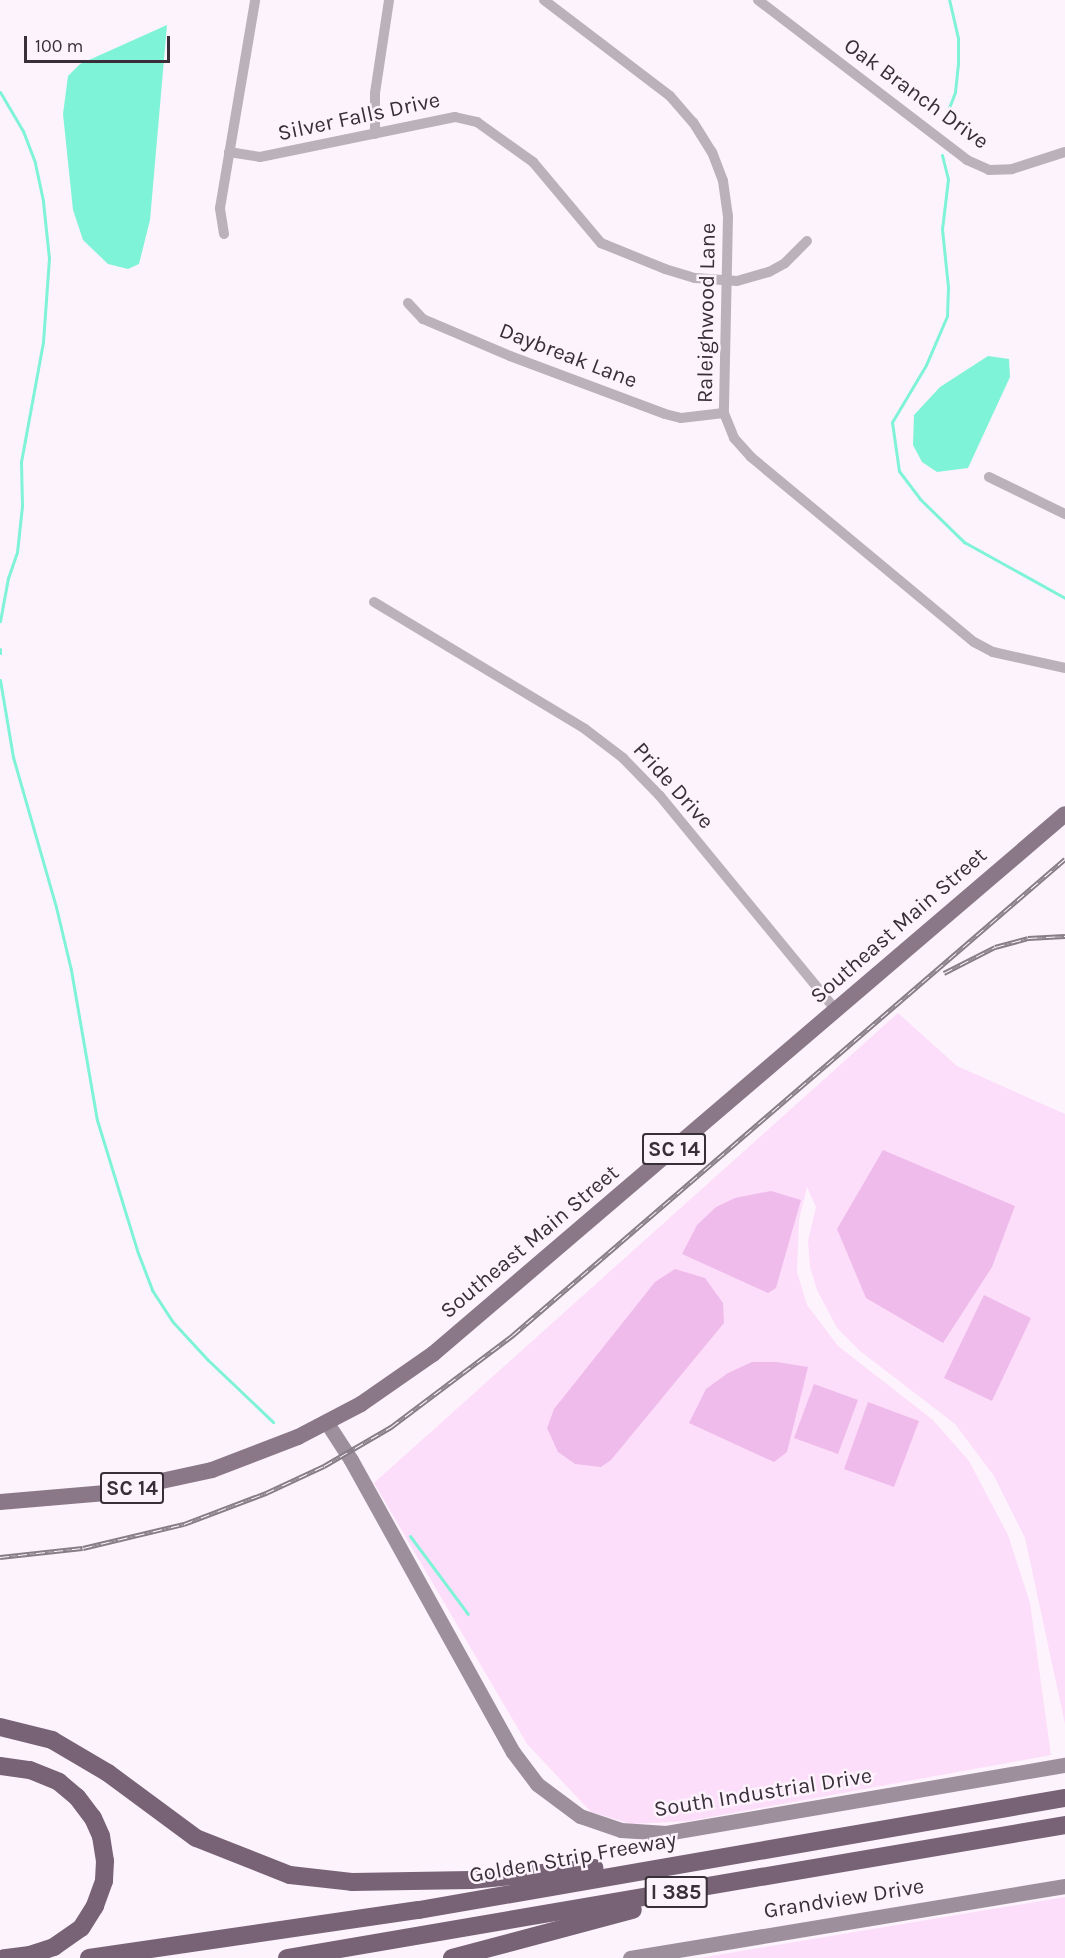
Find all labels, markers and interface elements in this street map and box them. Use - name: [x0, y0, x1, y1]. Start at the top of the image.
- scale bar: [27, 24, 172, 62]
- street label: Oak Branch Drive: [839, 33, 993, 155]
- text: 100 m: [35, 35, 83, 57]
- street label: Silver Falls Drive: [275, 87, 443, 147]
- street label: Raleighwood Lane: [692, 223, 722, 403]
- street label: Daybreak Lane: [495, 318, 641, 394]
- street label: Pride Drive: [627, 737, 719, 835]
- street label: Southeast Main Street: [805, 842, 993, 1010]
- road number: SC 14: [641, 1131, 707, 1167]
- street label: Southeast Main Street: [435, 1160, 625, 1324]
- road number: SC 14: [99, 1470, 165, 1506]
- street label: South Industrial Drive: [652, 1763, 874, 1823]
- street label: Golden Strip Freeway: [467, 1827, 679, 1889]
- street label: Grandview Drive: [762, 1873, 926, 1925]
- road number: I 385: [644, 1874, 708, 1910]

